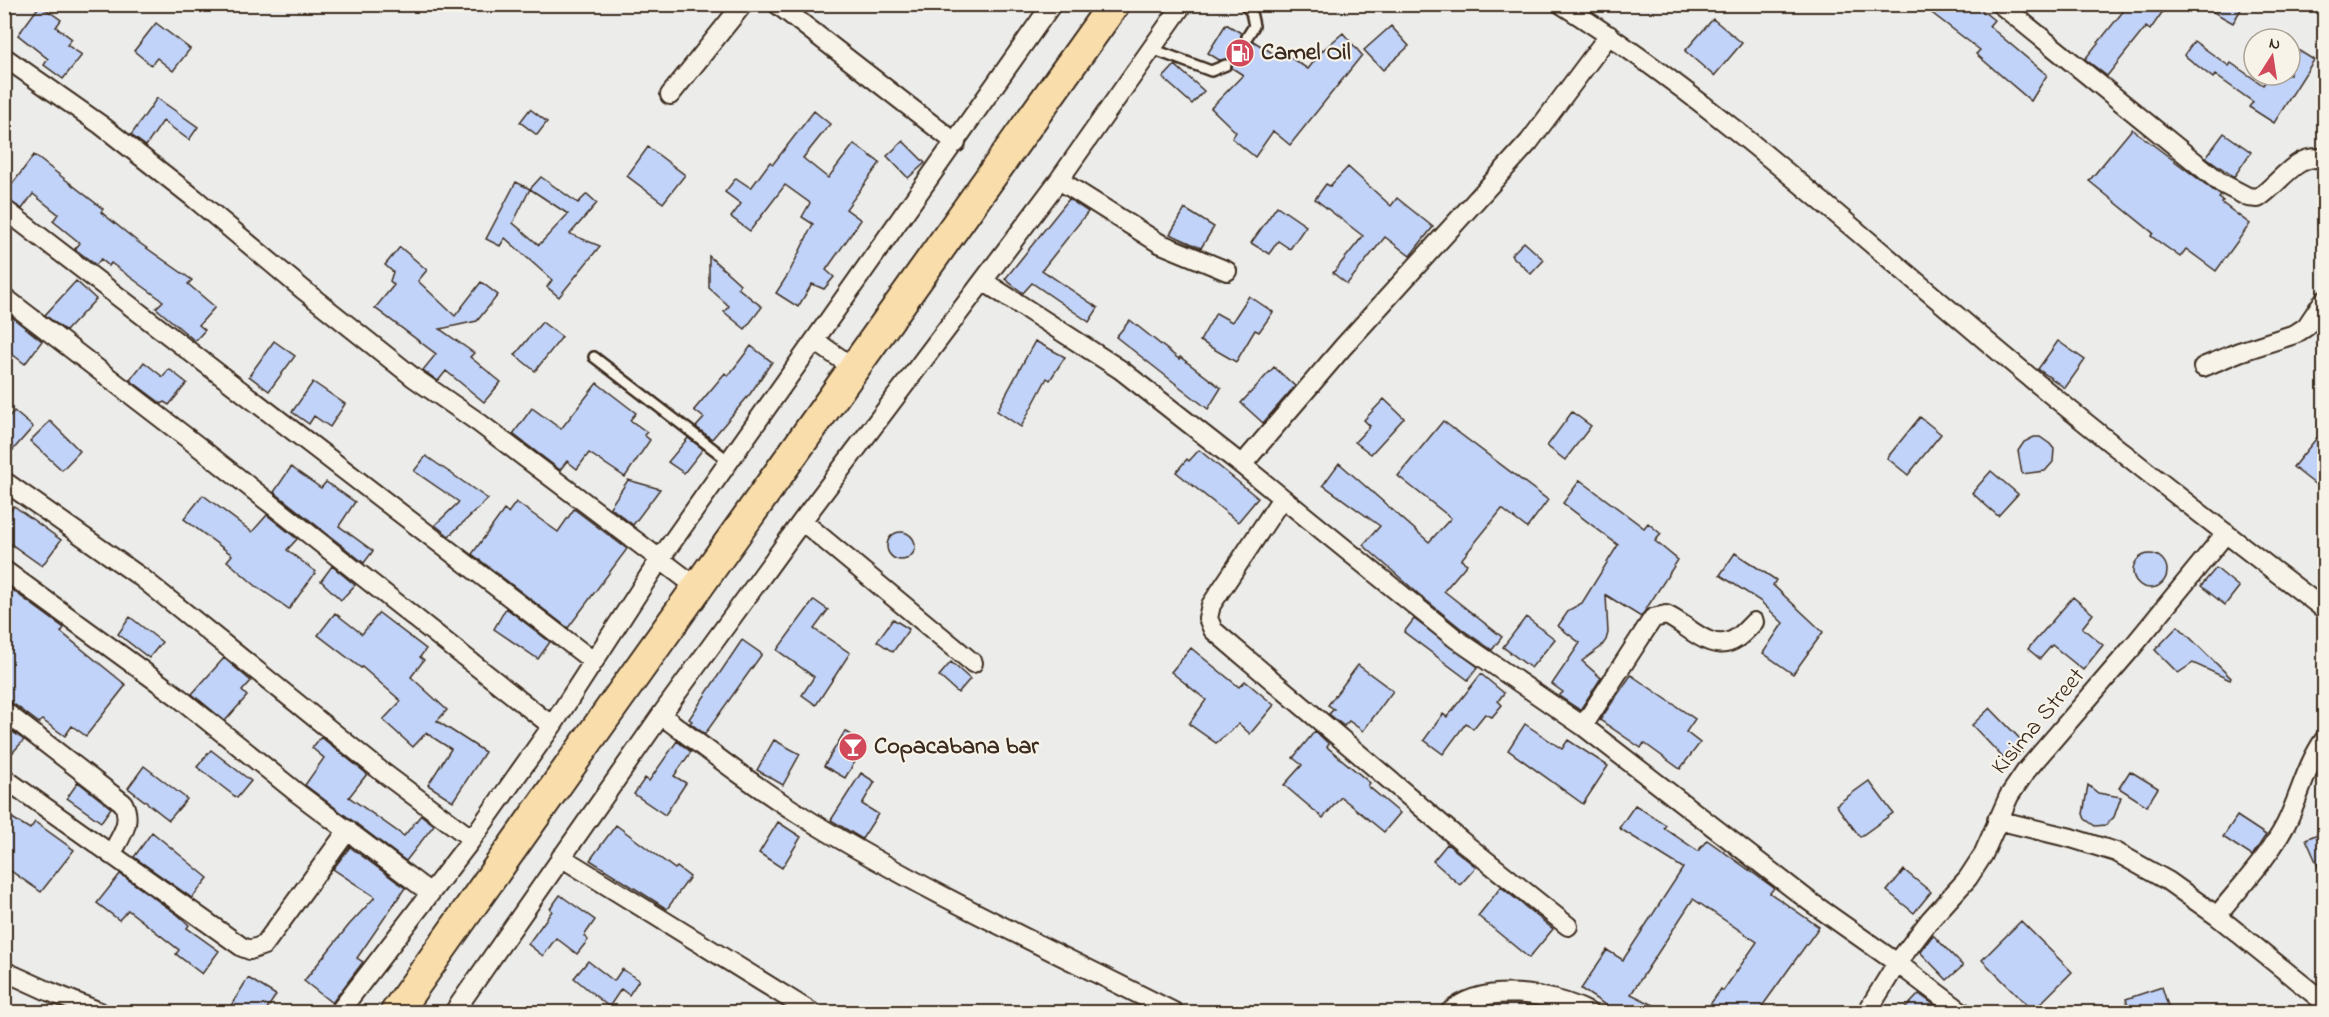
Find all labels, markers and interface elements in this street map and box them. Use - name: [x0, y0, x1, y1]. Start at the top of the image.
- north arrow: [2242, 27, 2302, 87]
- text: N: [2267, 31, 2283, 57]
- place label: Camel Oil: [1261, 36, 1351, 71]
- fuel station icon: Camel Oil: [1224, 37, 1256, 69]
- street label: Kisima Street: [1984, 661, 2094, 783]
- place label: Copacabana bar: [874, 730, 1039, 765]
- bar icon: Copacabana bar: [837, 731, 869, 763]

